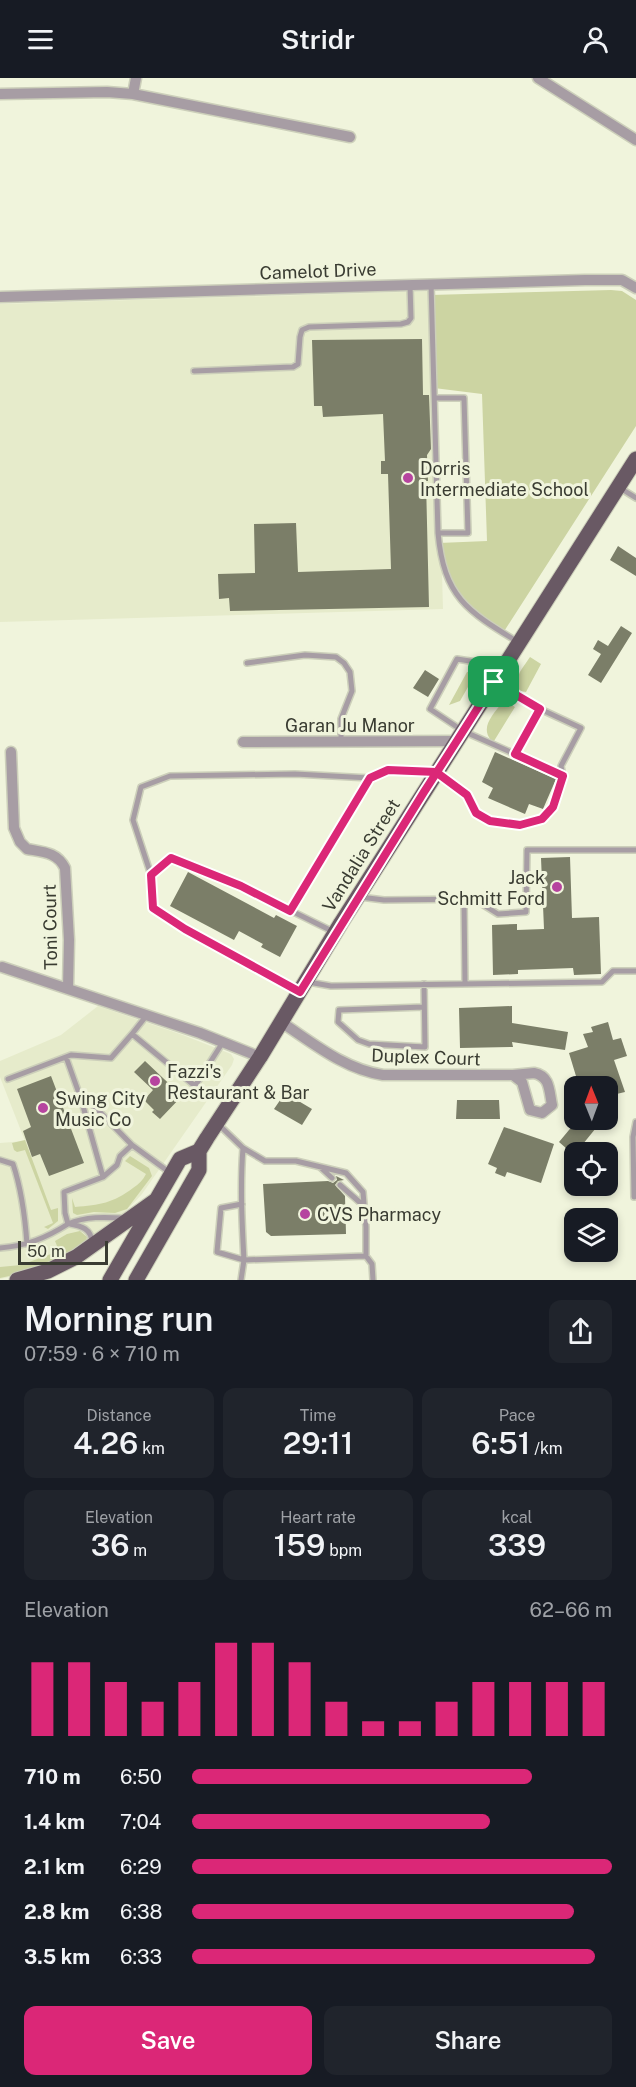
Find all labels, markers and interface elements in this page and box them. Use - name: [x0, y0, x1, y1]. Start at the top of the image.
- icon: menu: [24, 23, 57, 56]
- text: Stridr: [281, 23, 355, 55]
- icon: person: [579, 23, 612, 56]
- street label: Camelot Drive: [259, 258, 377, 284]
- place label: Dorris Intermediate School: [420, 458, 589, 500]
- marker: Dorris Intermediate School: [401, 471, 415, 485]
- pin: [468, 656, 519, 707]
- icon: arrive: [477, 665, 510, 698]
- street label: Garan Ju Manor: [285, 715, 415, 736]
- street label: Vandalia Street: [318, 795, 404, 915]
- place label: Jack Schmitt Ford: [437, 867, 545, 909]
- marker: Jack Schmitt Ford: [550, 880, 564, 894]
- street label: Toni Court: [39, 884, 61, 970]
- street label: Duplex Court: [371, 1045, 481, 1069]
- place label: Fazzi's Restaurant & Bar: [167, 1061, 310, 1103]
- marker: Fazzi's Restaurant & Bar: [148, 1074, 162, 1088]
- north arrow: [564, 1076, 618, 1130]
- map controls: [564, 1076, 618, 1262]
- place label: Swing City Music Co: [55, 1088, 146, 1130]
- marker: Swing City Music Co: [36, 1101, 50, 1115]
- button: locate: [564, 1142, 618, 1196]
- place label: CVS Pharmacy: [317, 1204, 441, 1225]
- marker: CVS Pharmacy: [298, 1207, 312, 1221]
- button: layers: [564, 1208, 618, 1262]
- scale bar: [18, 1238, 108, 1266]
- text: 50 m: [27, 1242, 65, 1261]
- text: Morning run: [24, 1300, 213, 1338]
- button: share: [549, 1300, 612, 1363]
- text: 07:59 · 6 × 710 m: [24, 1342, 180, 1366]
- text: Distance: [87, 1406, 151, 1425]
- text: Time: [300, 1406, 336, 1425]
- text: Pace: [499, 1406, 535, 1425]
- text: 4.26: [73, 1425, 138, 1461]
- text: 29:11: [283, 1425, 353, 1461]
- text: 6:51: [471, 1425, 530, 1461]
- text: km: [138, 1439, 165, 1458]
- text: /km: [530, 1439, 563, 1458]
- text: Elevation: [85, 1508, 153, 1527]
- text: Heart rate: [280, 1508, 356, 1527]
- text: kcal: [502, 1508, 532, 1527]
- text: 36: [91, 1527, 129, 1563]
- text: 159: [274, 1527, 325, 1563]
- text: 339: [488, 1527, 546, 1563]
- text: m: [129, 1541, 147, 1560]
- text: bpm: [325, 1541, 362, 1560]
- text: Elevation: [24, 1598, 109, 1622]
- text: 62–66 m: [530, 1598, 612, 1622]
- text: 710 m: [24, 1765, 81, 1789]
- text: 6:50: [120, 1765, 162, 1789]
- text: 1.4 km: [24, 1810, 85, 1834]
- text: 7:04: [120, 1810, 161, 1834]
- text: 2.1 km: [24, 1855, 85, 1879]
- text: 6:29: [120, 1855, 162, 1879]
- text: 2.8 km: [24, 1900, 90, 1924]
- text: 6:38: [120, 1900, 162, 1924]
- text: 3.5 km: [24, 1945, 90, 1969]
- text: 6:33: [120, 1945, 162, 1969]
- button: Save: [24, 2006, 312, 2075]
- button: Share: [324, 2006, 612, 2075]

